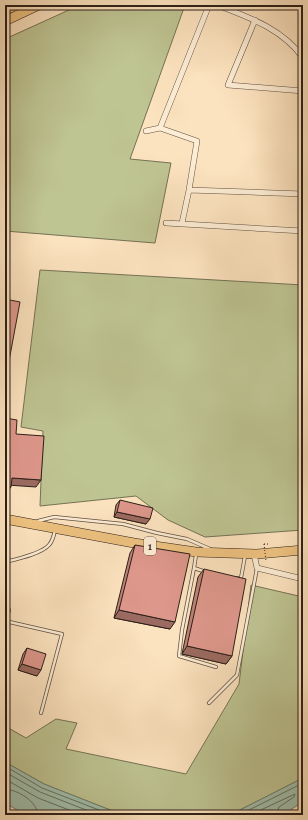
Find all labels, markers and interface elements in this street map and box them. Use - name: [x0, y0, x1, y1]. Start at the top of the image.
- road number: 1: [144, 537, 156, 555]

